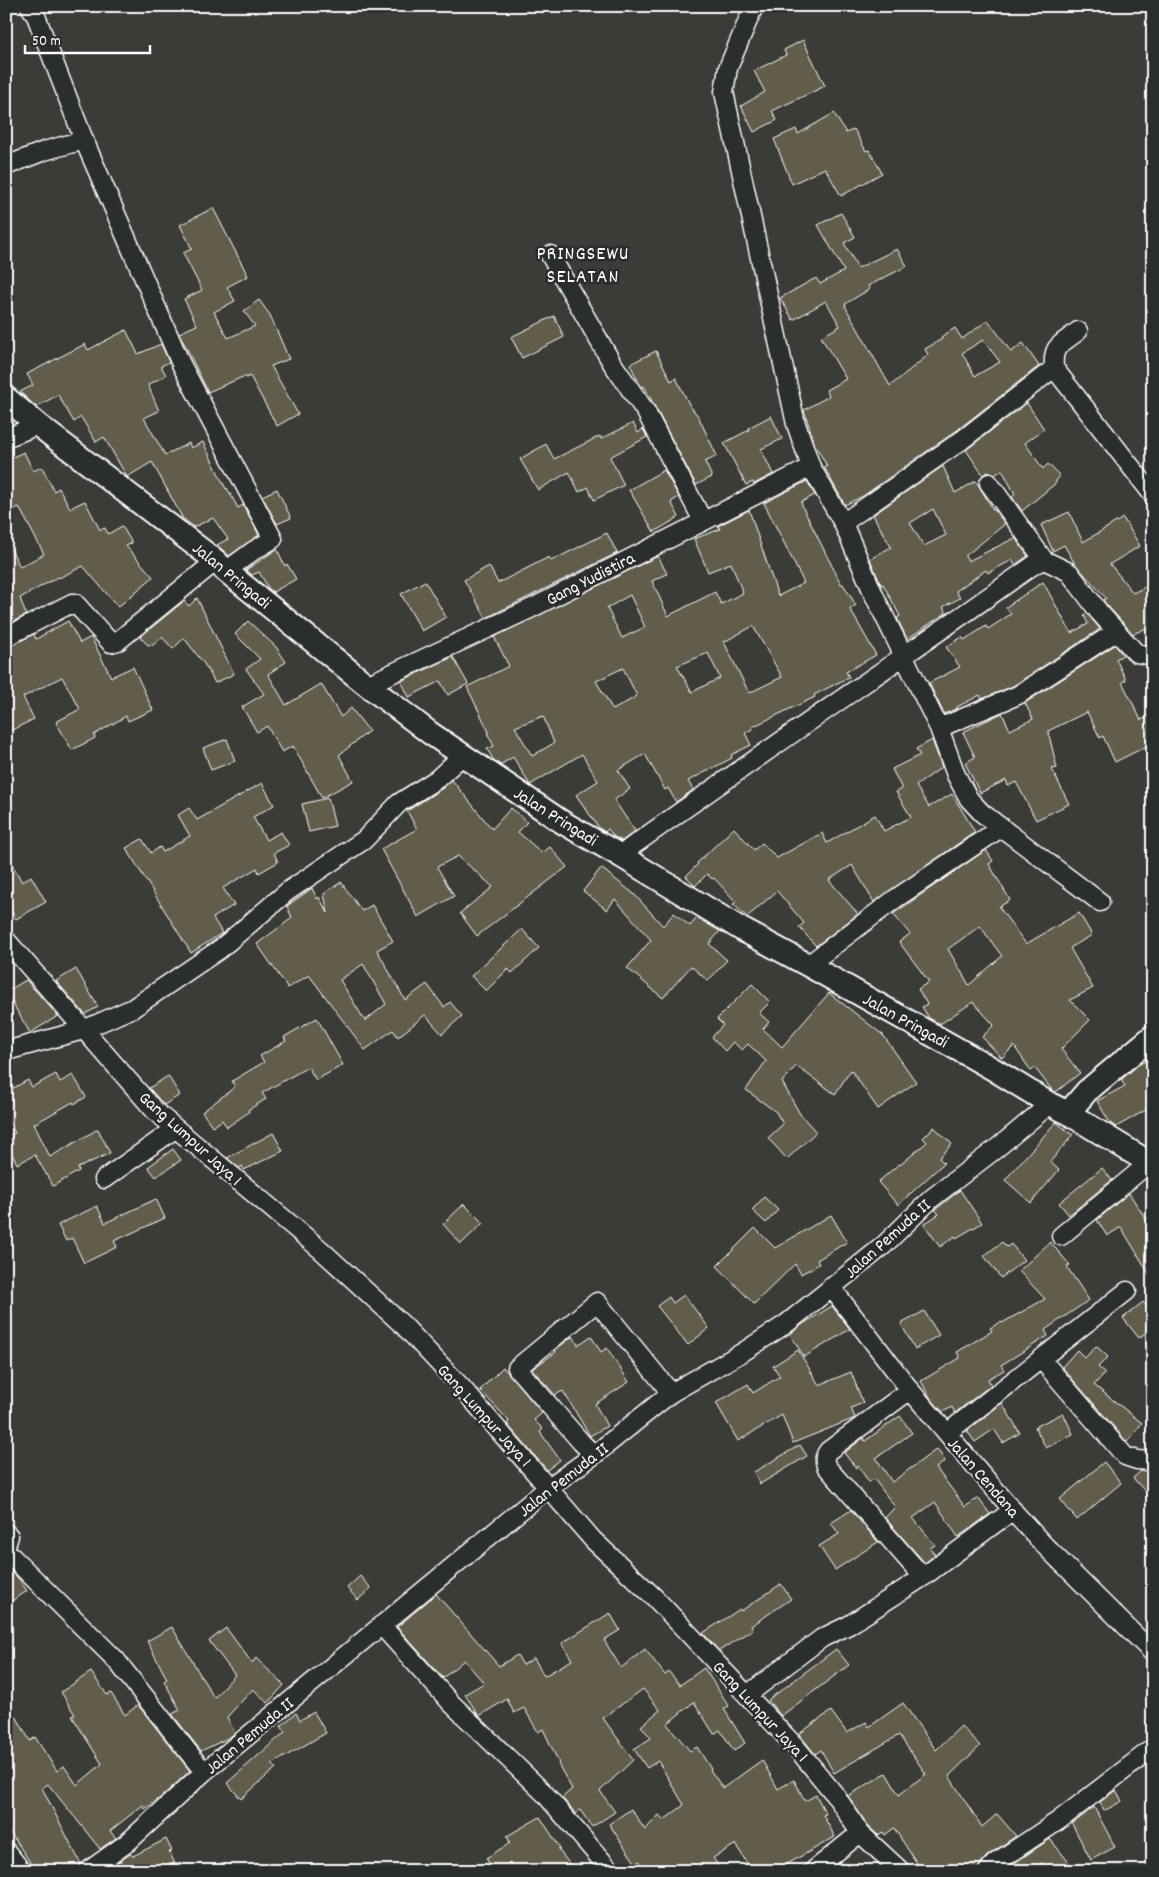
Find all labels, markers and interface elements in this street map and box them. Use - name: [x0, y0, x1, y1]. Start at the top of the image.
- scale bar: [25, 22, 150, 54]
- text: 50 m: [32, 31, 61, 53]
- district label: PRINGSEWU SELATAN: [536, 241, 630, 292]
- street label: Jalan Pringadi: [186, 537, 275, 616]
- street label: Gang Yudistira: [542, 547, 640, 613]
- street label: Jalan Pringadi: [508, 782, 601, 854]
- street label: Jalan Pringadi: [857, 988, 952, 1056]
- street label: Gang Lumpur Jaya 1: [132, 1087, 246, 1193]
- street label: Jalan Pemuda II: [840, 1194, 938, 1285]
- street label: Gang Lumpur Jaya 1: [430, 1360, 536, 1474]
- street label: Jalan Cendana: [940, 1433, 1024, 1525]
- street label: Jalan Pemuda II: [514, 1437, 615, 1524]
- street label: Gang Lumpur Jaya 1: [705, 1656, 813, 1769]
- street label: Jalan Pemuda II: [201, 1692, 301, 1781]

